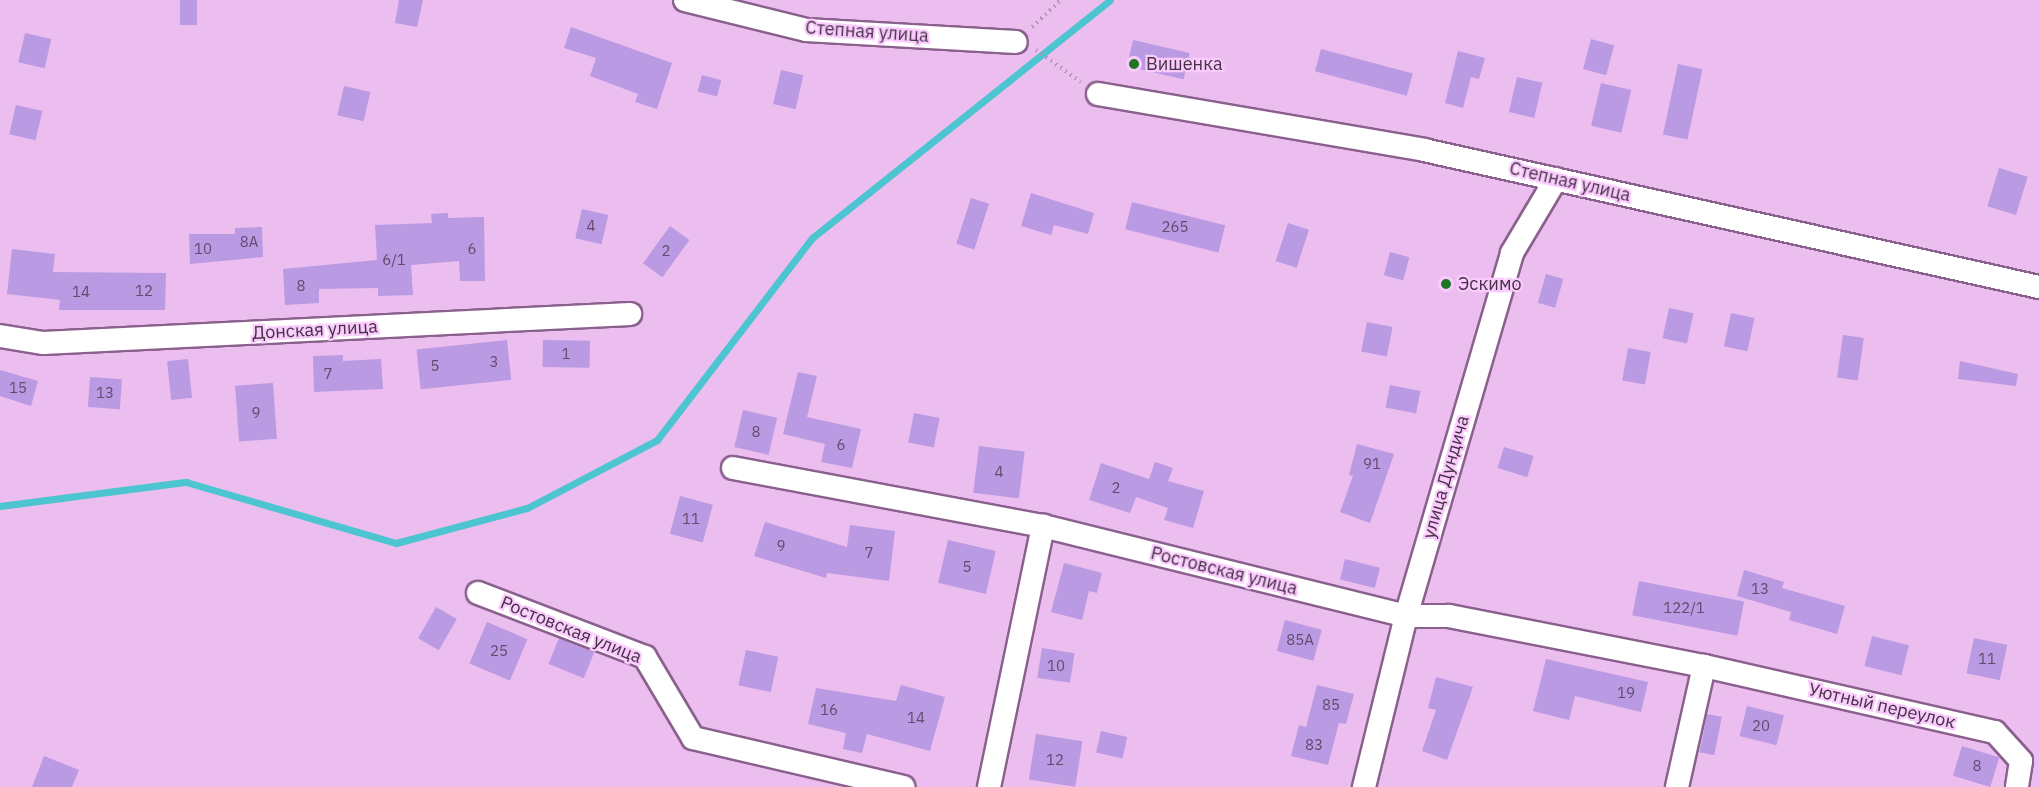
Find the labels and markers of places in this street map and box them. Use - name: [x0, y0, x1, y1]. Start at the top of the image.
- place label: Вишенка: [1146, 53, 1222, 75]
- marker: Вишенка: [1127, 57, 1141, 71]
- place label: Эскимо: [1458, 273, 1522, 295]
- marker: Эскимо: [1439, 277, 1453, 291]

